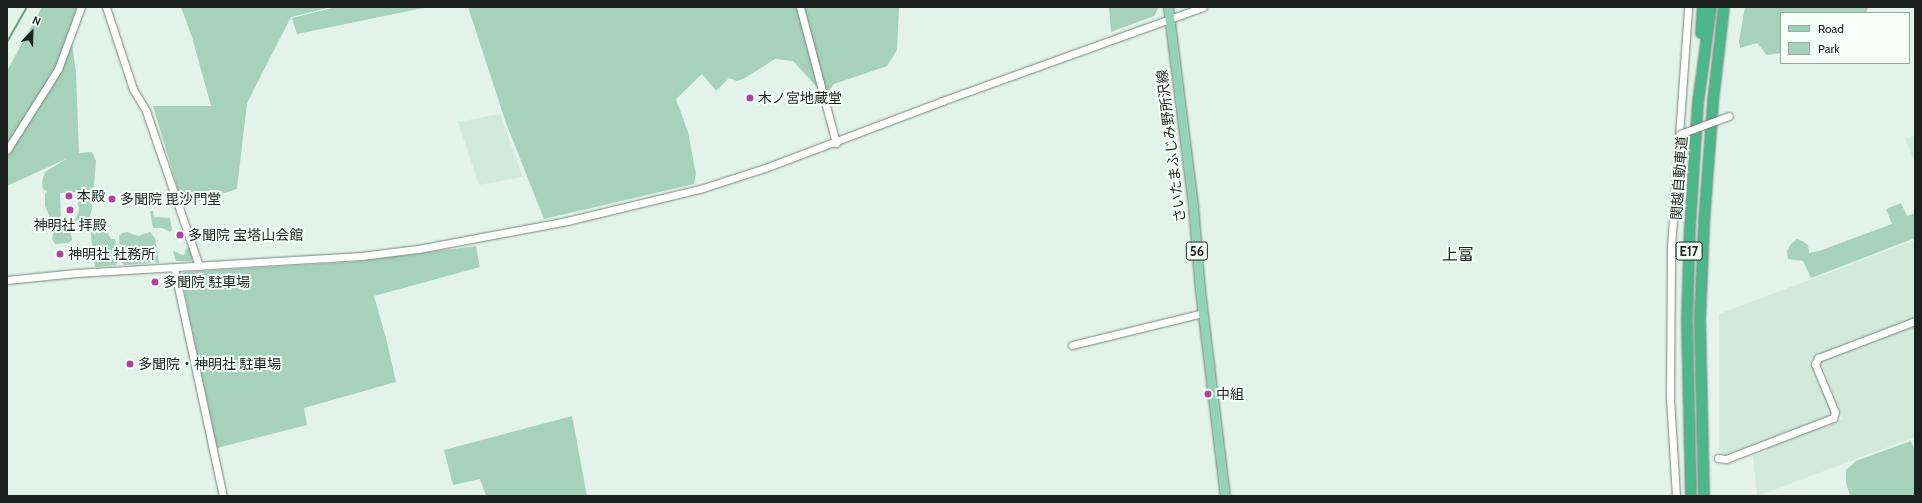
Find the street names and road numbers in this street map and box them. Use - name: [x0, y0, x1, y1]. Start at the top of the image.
- street label: さいたまふじみ野所沢線: [1153, 69, 1189, 223]
- street label: 関越自動車道: [1668, 136, 1690, 220]
- road number: 56: [1185, 240, 1209, 262]
- road number: E17: [1675, 240, 1703, 262]

